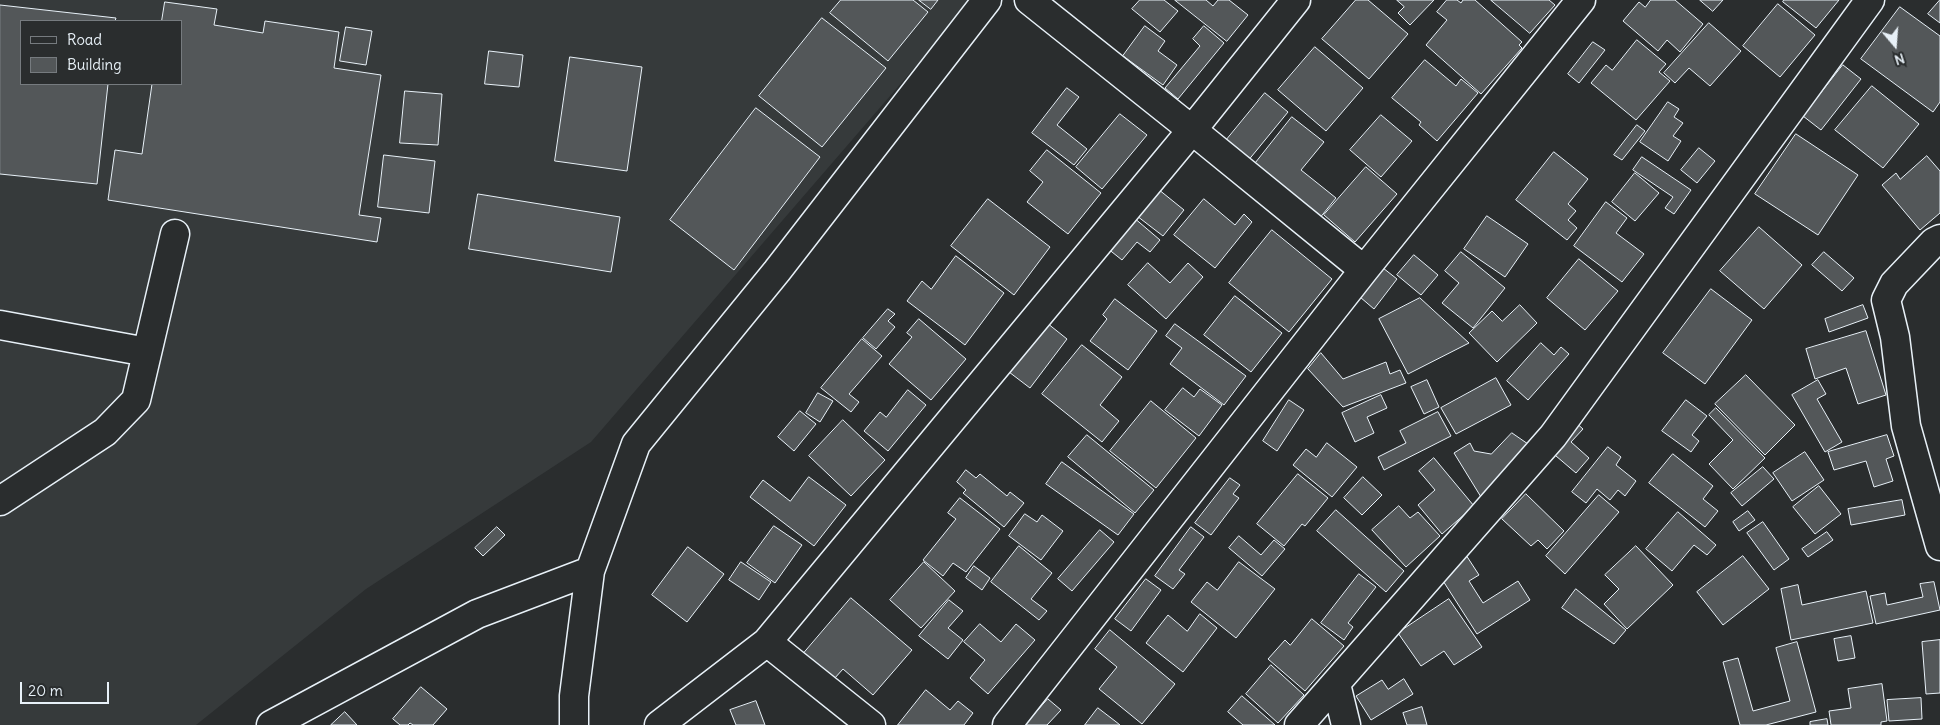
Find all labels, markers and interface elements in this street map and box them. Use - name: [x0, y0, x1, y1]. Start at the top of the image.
- legend: [20, 20, 182, 85]
- north arrow: [1870, 20, 1920, 70]
- text: Road: [67, 30, 102, 49]
- text: N: [1892, 49, 1907, 69]
- text: Building: [67, 55, 122, 74]
- scale bar: [22, 672, 111, 704]
- text: 20 m: [28, 681, 63, 700]

